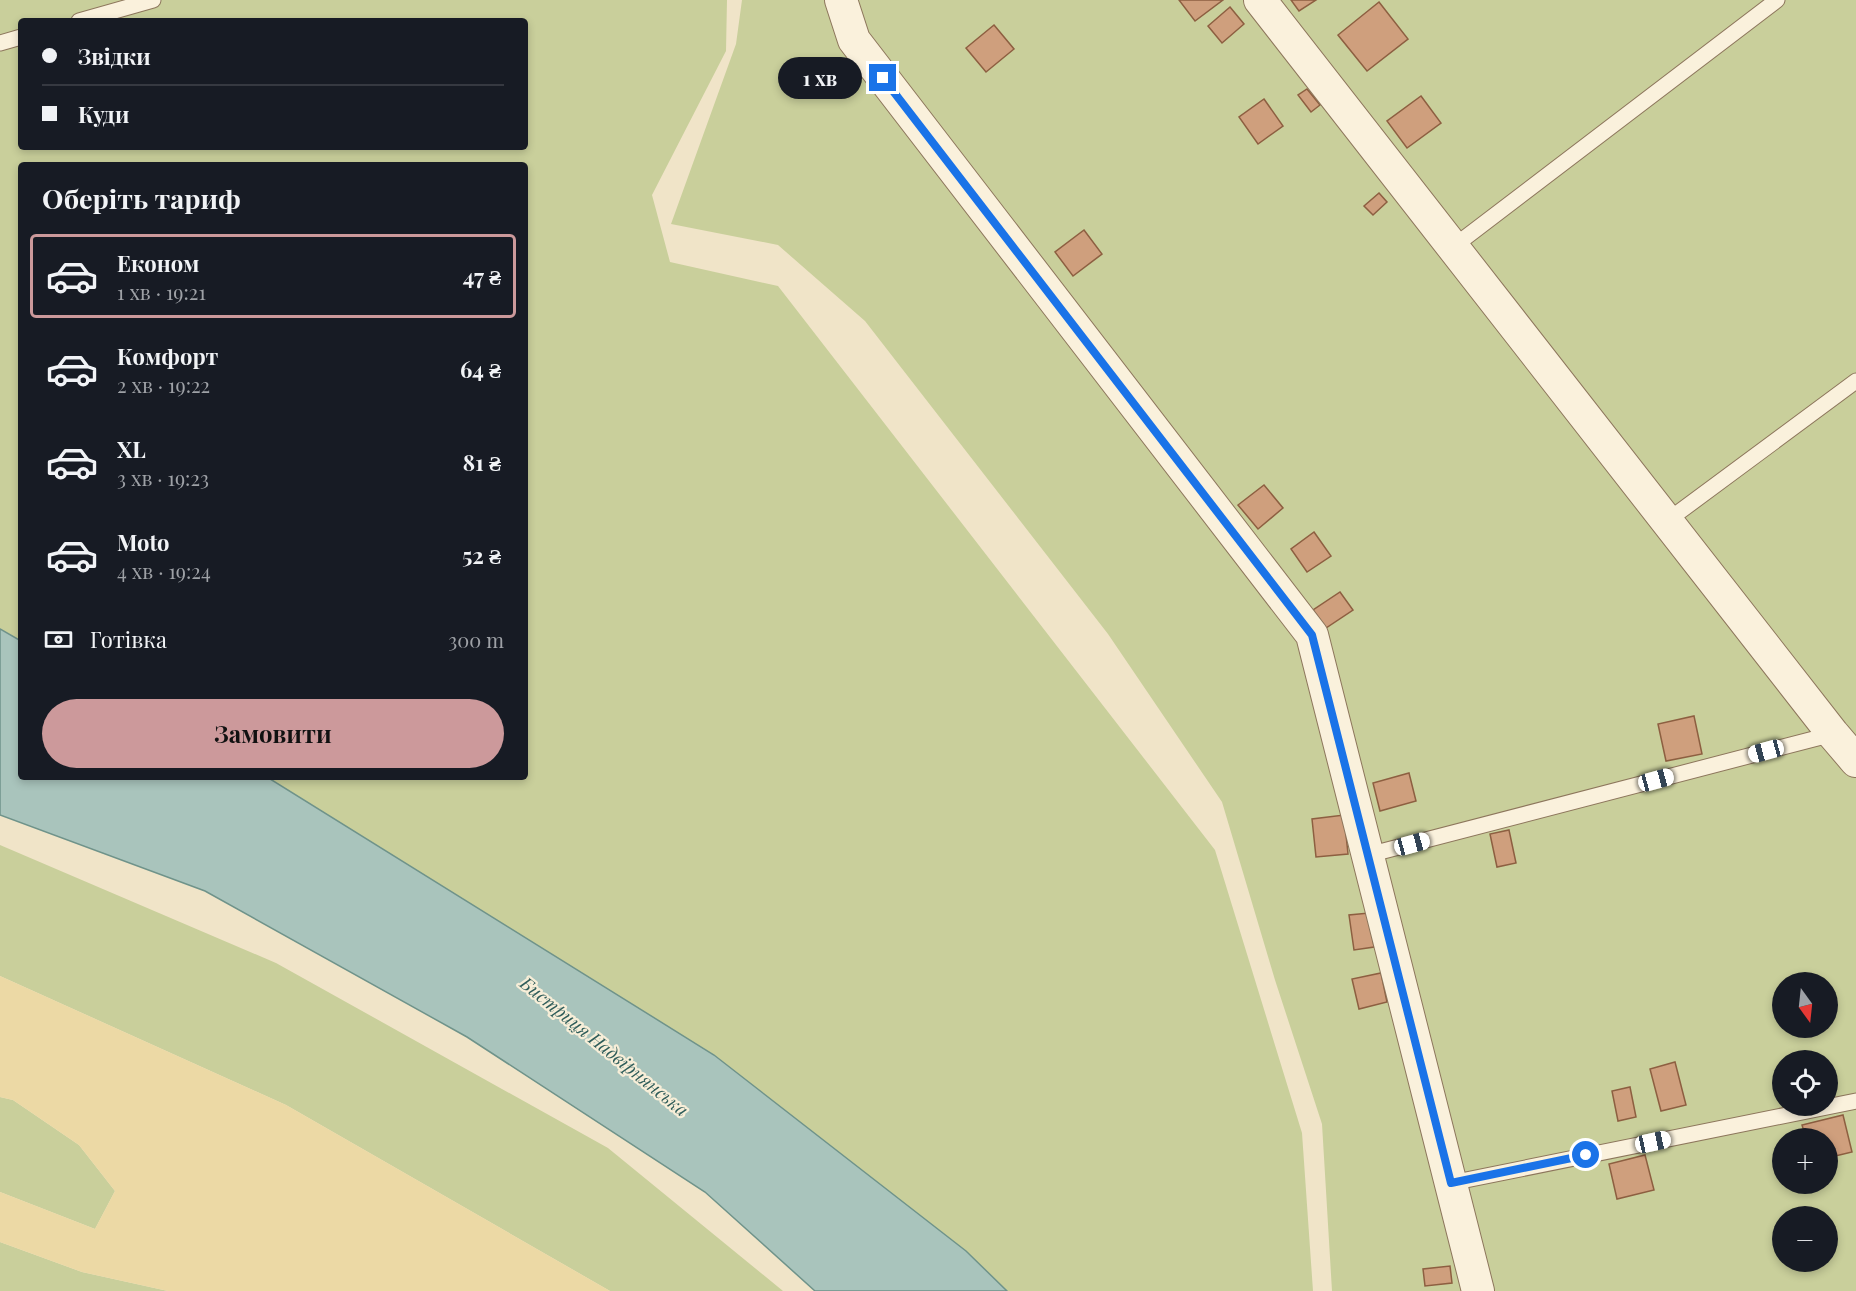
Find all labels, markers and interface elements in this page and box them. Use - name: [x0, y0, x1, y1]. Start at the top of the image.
- text: Звідки: [78, 41, 151, 71]
- callout: 1 хв: [778, 57, 862, 99]
- text: 1 хв: [803, 64, 837, 91]
- route end: [869, 64, 896, 91]
- text: Куди: [78, 99, 129, 129]
- text: Оберіть тариф: [42, 180, 241, 216]
- text: Економ: [117, 248, 199, 278]
- icon: car: [45, 249, 99, 303]
- text: 47 ₴: [463, 261, 501, 291]
- text: 1 хв · 19:21: [117, 278, 206, 305]
- text: Комфорт: [117, 341, 218, 371]
- icon: car: [45, 342, 99, 396]
- text: 64 ₴: [460, 354, 501, 384]
- text: 2 хв · 19:22: [117, 371, 210, 398]
- text: XL: [117, 434, 146, 464]
- icon: car: [45, 435, 99, 489]
- text: 81 ₴: [463, 447, 501, 477]
- text: 3 хв · 19:23: [117, 464, 209, 491]
- text: Moto: [117, 527, 170, 557]
- icon: car: [45, 528, 99, 582]
- text: 52 ₴: [462, 540, 501, 570]
- text: 4 хв · 19:24: [117, 557, 211, 584]
- icon: cash: [42, 623, 75, 656]
- text: Готівка: [90, 624, 167, 654]
- text: 300 m: [448, 626, 504, 653]
- button: Замовити: [42, 699, 504, 768]
- car: [1746, 738, 1786, 764]
- car: [1636, 767, 1676, 793]
- car: [1392, 831, 1432, 857]
- water label: Бистриця Надвірнянська: [515, 970, 694, 1122]
- north arrow: [1772, 972, 1838, 1038]
- map controls: [1772, 972, 1838, 1272]
- button: locate: [1772, 1050, 1838, 1116]
- button: +: [1772, 1128, 1838, 1194]
- car: [1634, 1129, 1672, 1155]
- route start: [1572, 1141, 1599, 1168]
- button: −: [1772, 1206, 1838, 1272]

